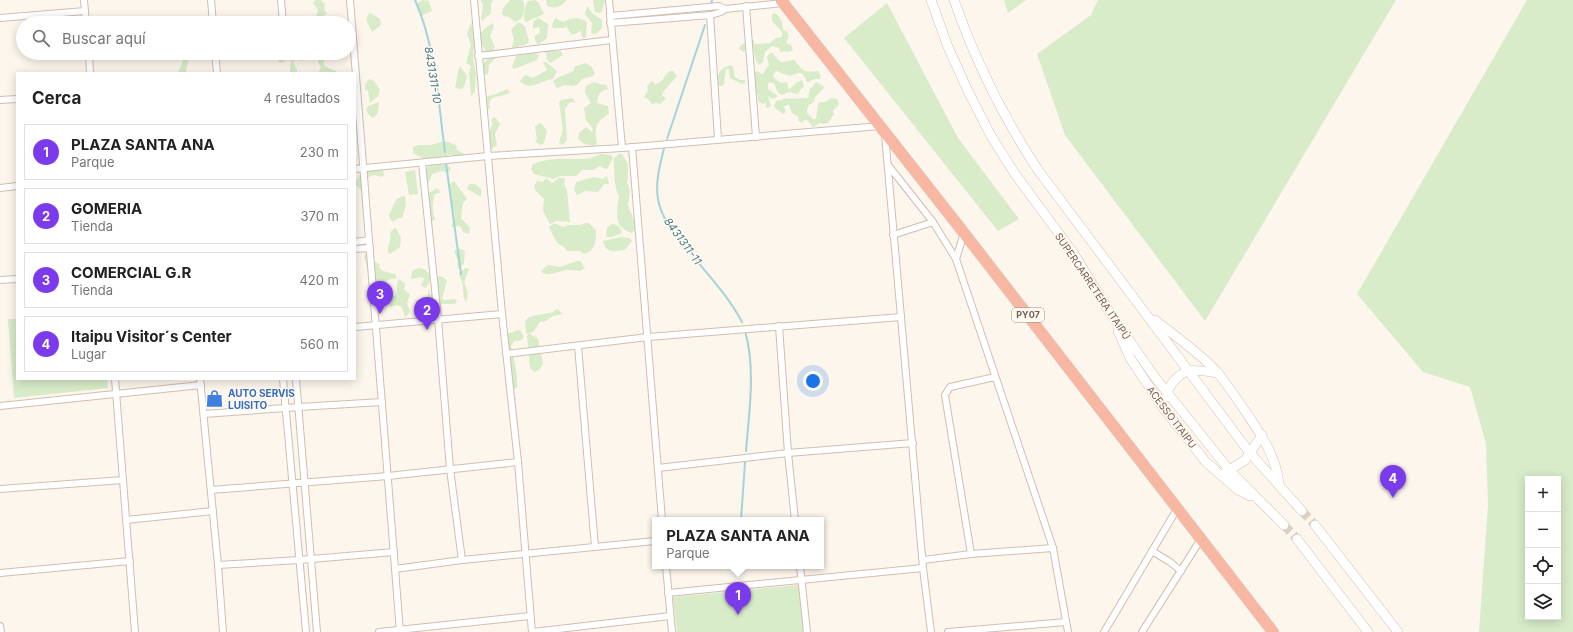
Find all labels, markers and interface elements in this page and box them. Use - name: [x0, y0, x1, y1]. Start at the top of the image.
- search box: [16, 16, 356, 60]
- icon: search: [30, 27, 52, 49]
- text: Buscar aquí: [62, 29, 146, 48]
- water label: 8431311-10: [422, 46, 444, 105]
- text: Cerca: [32, 88, 81, 108]
- text: 4 resultados: [264, 90, 340, 106]
- text: PLAZA SANTA ANA: [71, 135, 215, 154]
- text: 1: [43, 144, 49, 160]
- text: 230 m: [300, 144, 339, 160]
- text: Parque: [71, 154, 115, 170]
- text: GOMERIA: [71, 199, 142, 218]
- text: 2: [42, 208, 50, 224]
- text: 370 m: [301, 208, 339, 224]
- water label: 8431311-11: [661, 215, 705, 268]
- text: Tienda: [71, 218, 113, 234]
- street label: SUPERCARRETERA ITAIPÚ: [1053, 230, 1134, 342]
- text: COMERCIAL G.R: [71, 263, 191, 282]
- text: 3: [42, 272, 50, 288]
- text: 420 m: [299, 272, 339, 288]
- pin: 3: [367, 281, 393, 314]
- text: Tienda: [71, 282, 113, 298]
- pin: 2: [414, 297, 440, 330]
- road number: PY07: [1012, 308, 1044, 322]
- text: Itaipu Visitor´s Center: [71, 327, 232, 346]
- text: 4: [42, 336, 50, 352]
- text: 560 m: [300, 336, 339, 352]
- text: Lugar: [71, 346, 106, 362]
- your location: [803, 371, 823, 391]
- street label: ACESSO ITAIPU: [1145, 383, 1199, 451]
- place label: AUTO SERVIS LUISITO: [228, 387, 295, 411]
- shop icon: AUTO SERVIS LUISITO: [205, 389, 225, 409]
- pin: 4: [1380, 465, 1406, 498]
- map controls: [1525, 476, 1561, 620]
- button: +: [1525, 476, 1561, 512]
- button: −: [1525, 512, 1561, 548]
- popup: [652, 517, 824, 569]
- text: PLAZA SANTA ANA: [666, 526, 810, 545]
- text: Parque: [666, 545, 710, 561]
- button: locate: [1525, 548, 1561, 584]
- pin: 1: [725, 582, 751, 615]
- button: layers: [1525, 584, 1561, 620]

